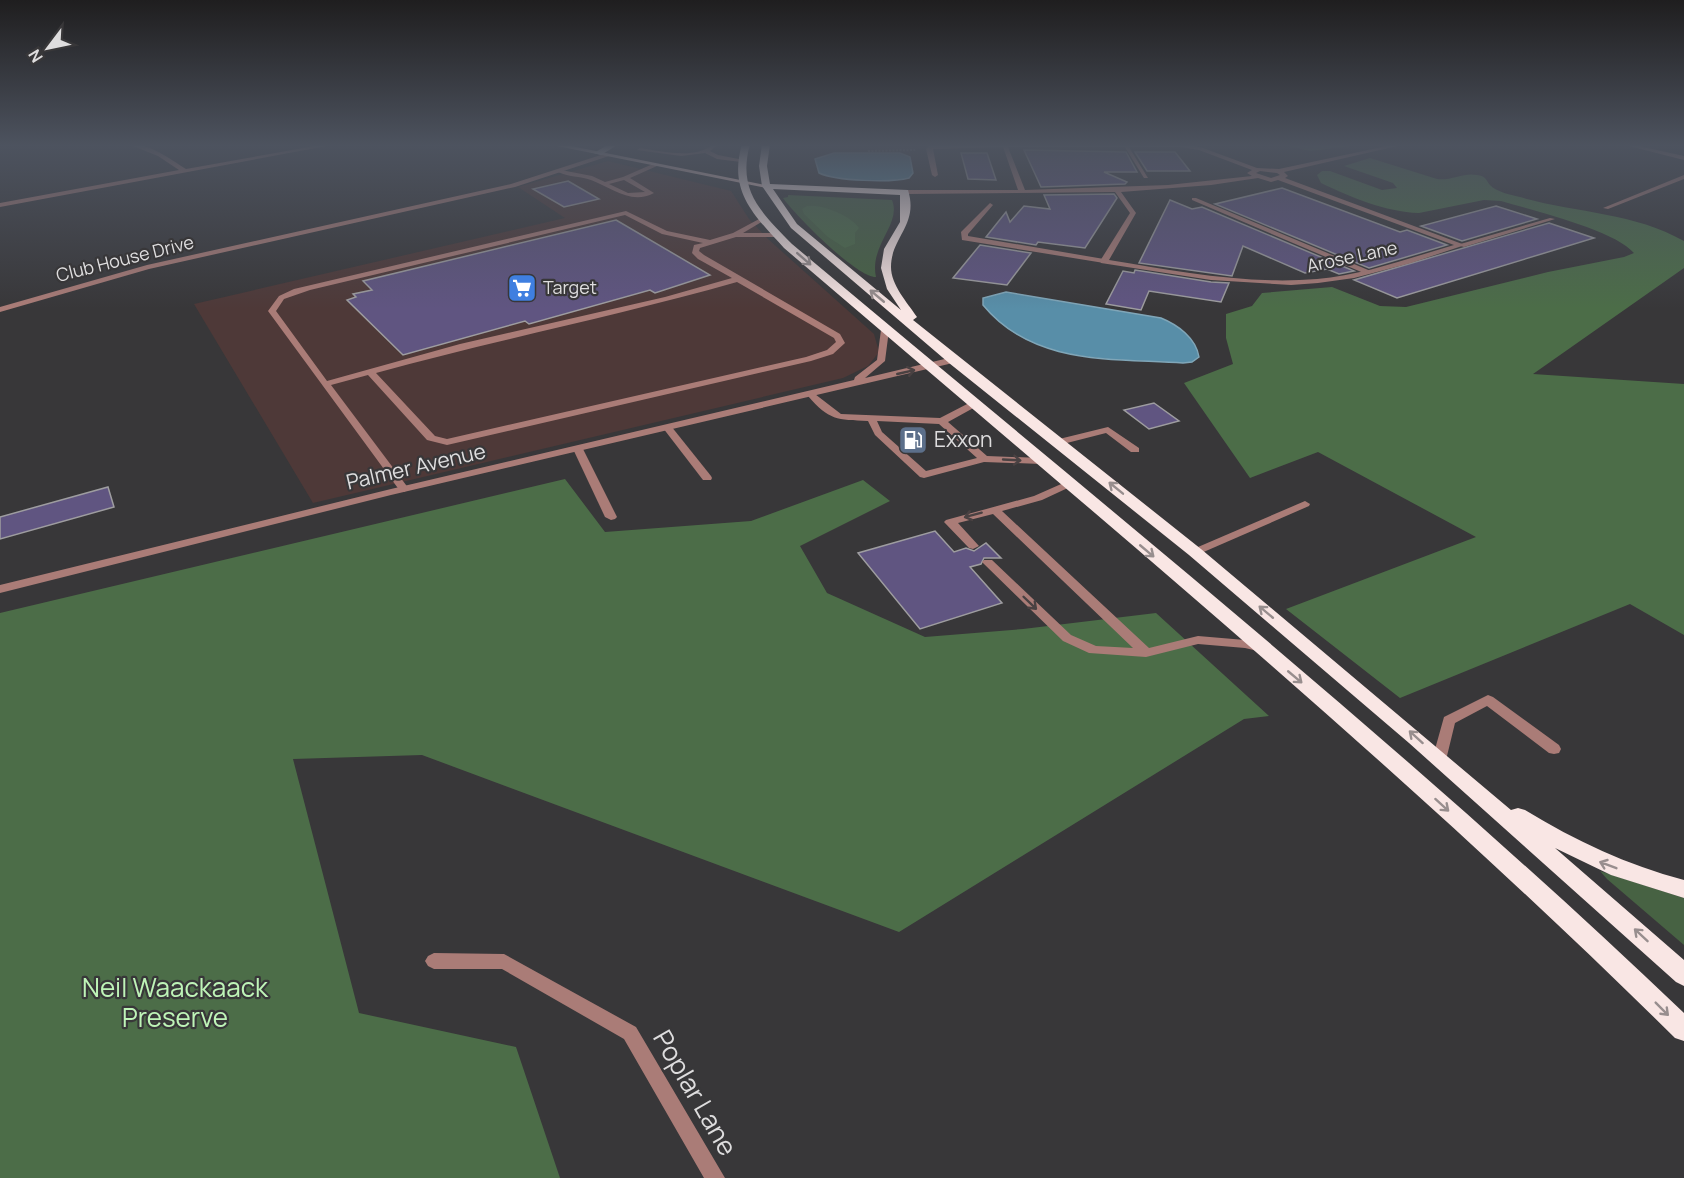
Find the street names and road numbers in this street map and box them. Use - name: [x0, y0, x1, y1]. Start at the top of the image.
- street label: Club House Drive: [53, 229, 196, 287]
- street label: Arose Lane: [1304, 235, 1399, 277]
- street label: Palmer Avenue: [343, 436, 488, 496]
- street label: Poplar Lane: [645, 1023, 746, 1162]

